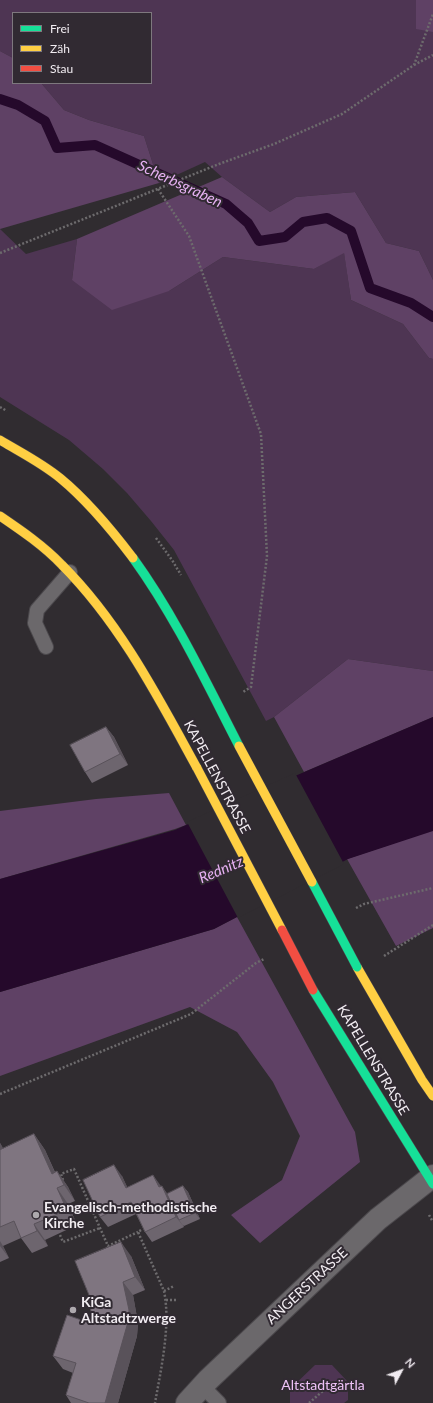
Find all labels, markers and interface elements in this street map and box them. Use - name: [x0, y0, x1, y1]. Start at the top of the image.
- legend: [12, 12, 152, 84]
- text: Frei: [50, 21, 70, 36]
- text: Zäh: [50, 41, 70, 56]
- text: Stau: [50, 61, 73, 76]
- water label: Scherbsgraben: [135, 157, 225, 211]
- street label: KAPELLENSTRASSE: [180, 718, 254, 836]
- water label: Rednitz: [196, 853, 246, 887]
- street label: KAPELLENSTRASSE: [333, 1002, 413, 1118]
- place label: Evangelisch-methodistische Kirche: [44, 1199, 217, 1232]
- marker: Evangelisch-methodistische Kirche: [31, 1210, 41, 1220]
- street label: ANGERSTRASSE: [263, 1244, 351, 1328]
- place label: KiGa Altstadtzwerge: [81, 1294, 176, 1326]
- marker: KiGa Altstadtzwerge: [68, 1305, 78, 1315]
- north arrow: [381, 1351, 421, 1391]
- text: N: [403, 1355, 418, 1370]
- park label: Altstadtgärtla: [281, 1377, 365, 1393]

